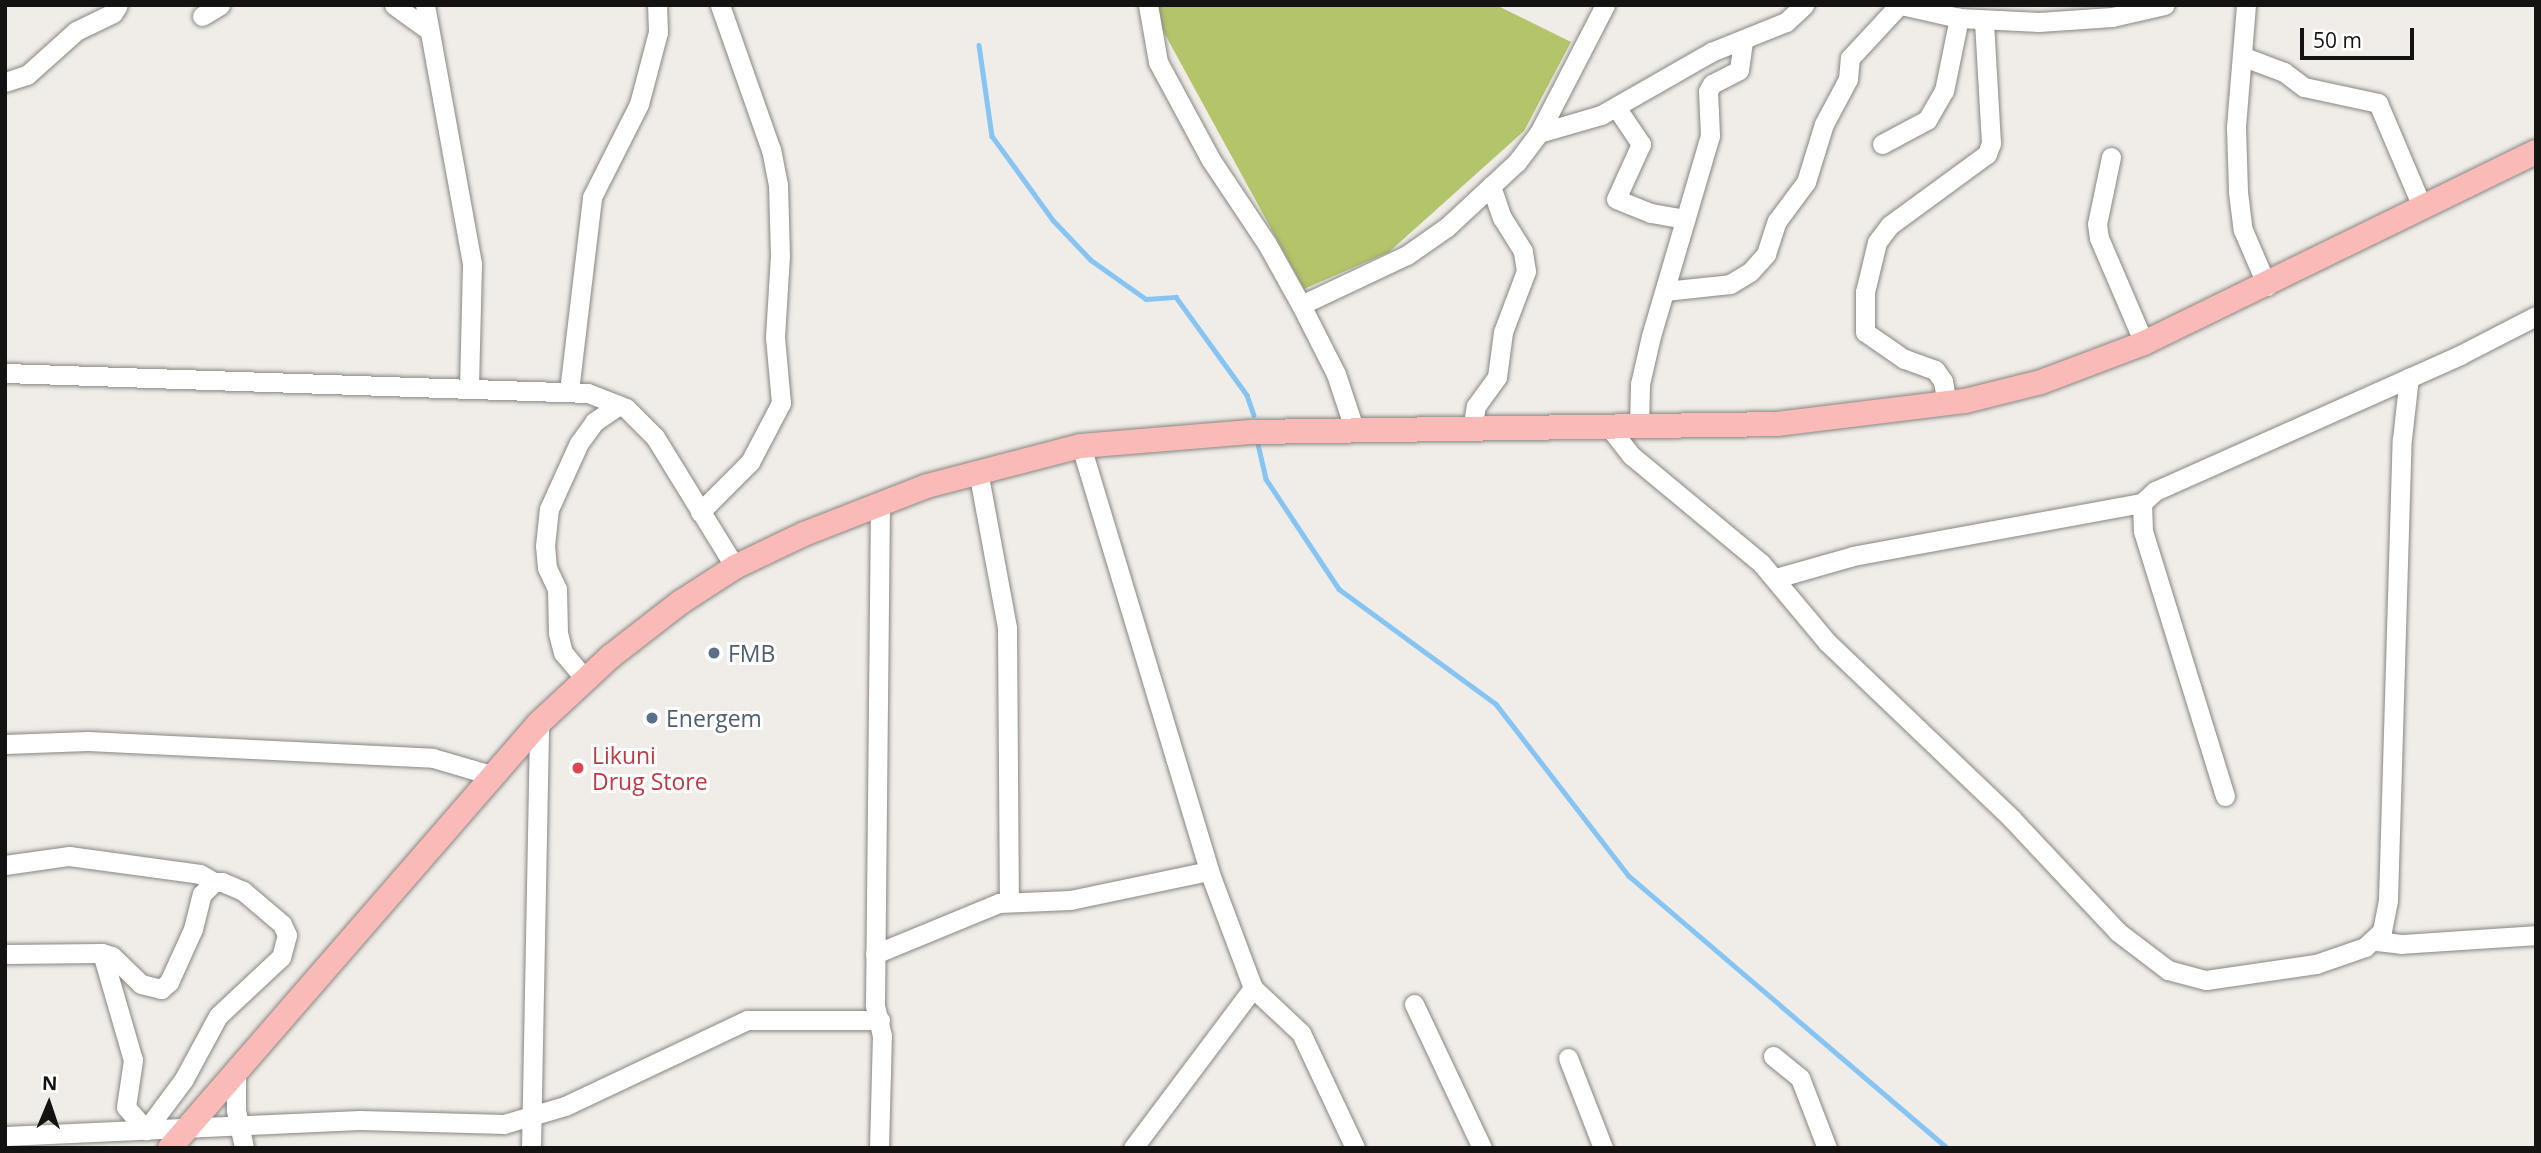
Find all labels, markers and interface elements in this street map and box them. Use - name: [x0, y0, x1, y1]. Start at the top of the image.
- scale bar: [2303, 14, 2417, 58]
- text: 50 m: [2313, 26, 2362, 54]
- place label: FMB: [728, 639, 775, 667]
- marker: FMB: [706, 645, 722, 661]
- place label: Energem: [666, 704, 762, 732]
- marker: Energem: [644, 710, 660, 726]
- place label: Likuni Drug Store: [592, 741, 708, 795]
- marker: Likuni Drug Store: [570, 760, 586, 776]
- north arrow: [14, 1069, 84, 1139]
- text: N: [42, 1070, 58, 1096]

